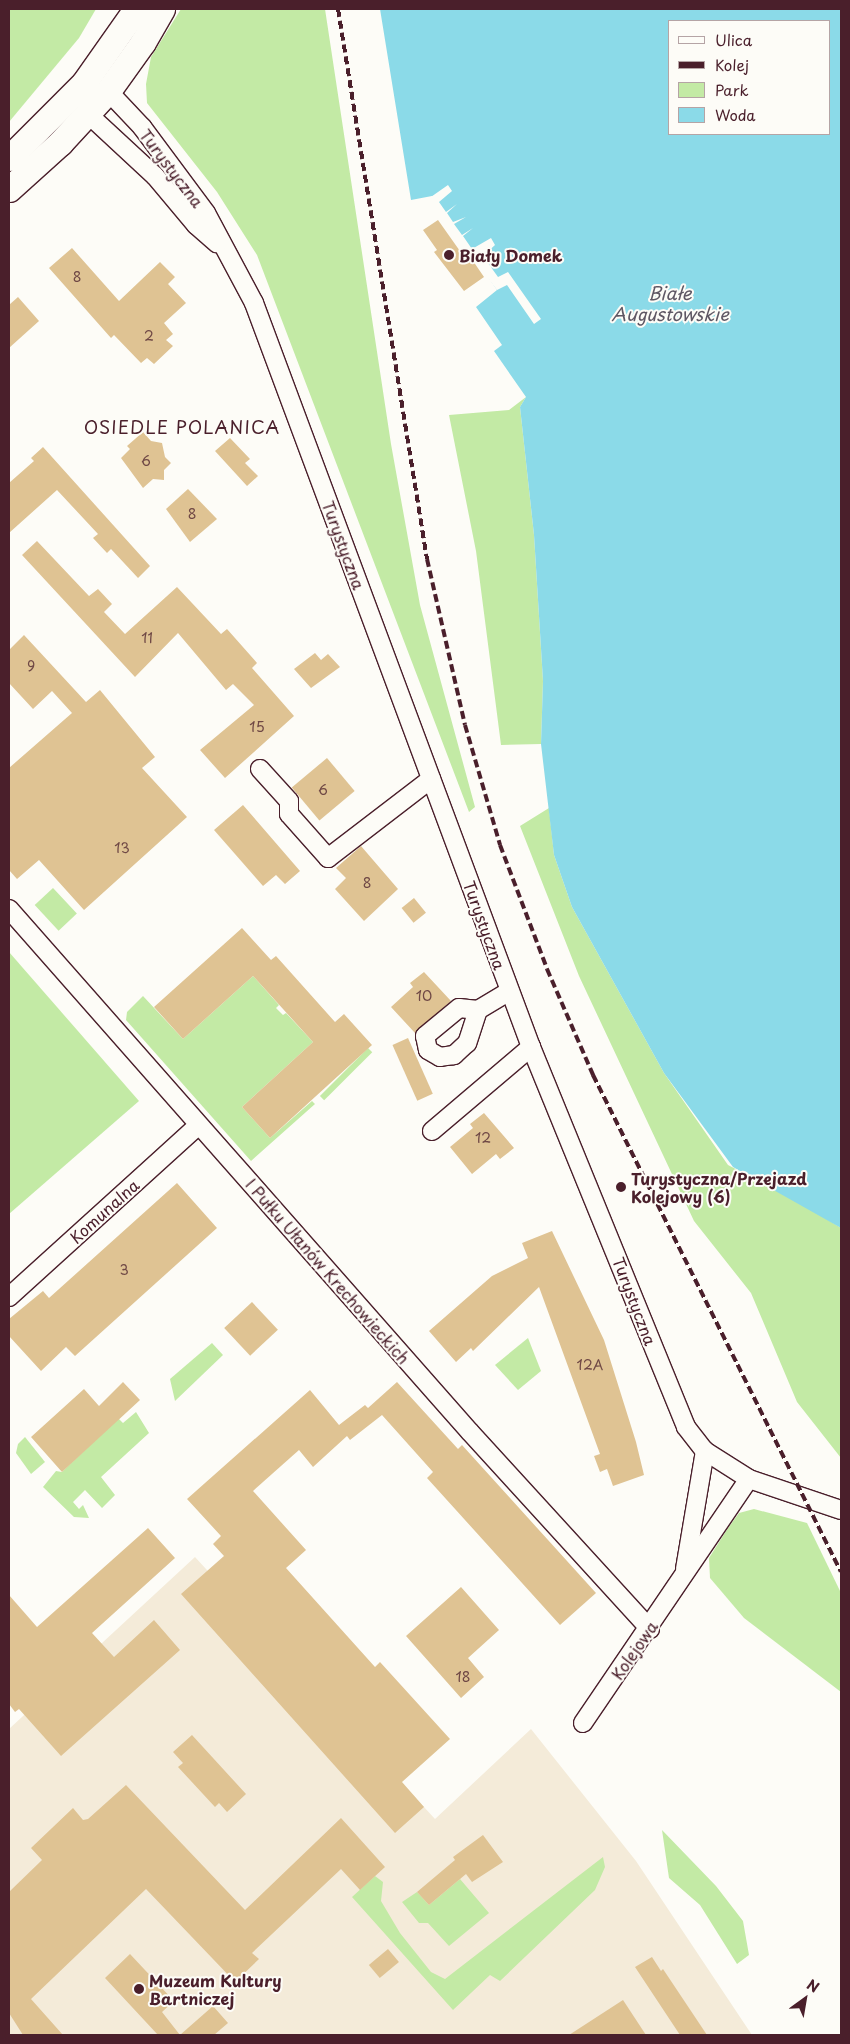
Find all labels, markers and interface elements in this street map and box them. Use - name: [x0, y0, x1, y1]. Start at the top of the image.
- legend: [668, 20, 830, 135]
- text: Ulica: [715, 28, 752, 51]
- text: Kolej: [715, 53, 749, 76]
- text: Park: [715, 78, 749, 101]
- text: Woda: [715, 103, 756, 126]
- street label: Turystyczna: [136, 125, 208, 211]
- place label: Biały Domek: [459, 245, 562, 265]
- marker: Biały Domek: [443, 249, 455, 261]
- house number: 8: [73, 269, 81, 285]
- water label: Białe Augustowskie: [611, 283, 729, 326]
- house number: 2: [144, 328, 154, 344]
- district label: OSIEDLE POLANICA: [82, 416, 282, 438]
- house number: 6: [141, 453, 151, 469]
- street label: Turystyczna: [319, 498, 369, 592]
- house number: 8: [188, 506, 196, 522]
- house number: 11: [141, 630, 153, 646]
- house number: 9: [27, 658, 35, 674]
- house number: 15: [249, 719, 265, 735]
- house number: 6: [318, 782, 328, 798]
- house number: 13: [114, 840, 130, 856]
- house number: 8: [363, 875, 371, 891]
- street label: Turystyczna: [460, 878, 510, 972]
- house number: 10: [416, 988, 432, 1004]
- house number: 12: [475, 1130, 491, 1146]
- place label: Turystyczna/Przejazd Kolejowy (6): [631, 1168, 807, 1206]
- street label: I Pułku Ułanów Krechowieckich: [242, 1174, 414, 1368]
- street label: Komunalna: [66, 1175, 142, 1247]
- marker: Turystyczna/Przejazd Kolejowy (6): [615, 1181, 627, 1193]
- street label: Turystyczna: [609, 1254, 661, 1348]
- house number: 3: [119, 1262, 129, 1278]
- house number: 12A: [577, 1357, 603, 1373]
- street label: Kolejowa: [607, 1617, 661, 1683]
- house number: 18: [455, 1669, 471, 1685]
- place label: Muzeum Kultury Bartniczej: [149, 1970, 281, 2008]
- north arrow: [780, 1974, 830, 2024]
- text: N: [803, 1974, 823, 1998]
- marker: Muzeum Kultury Bartniczej: [133, 1983, 145, 1995]

